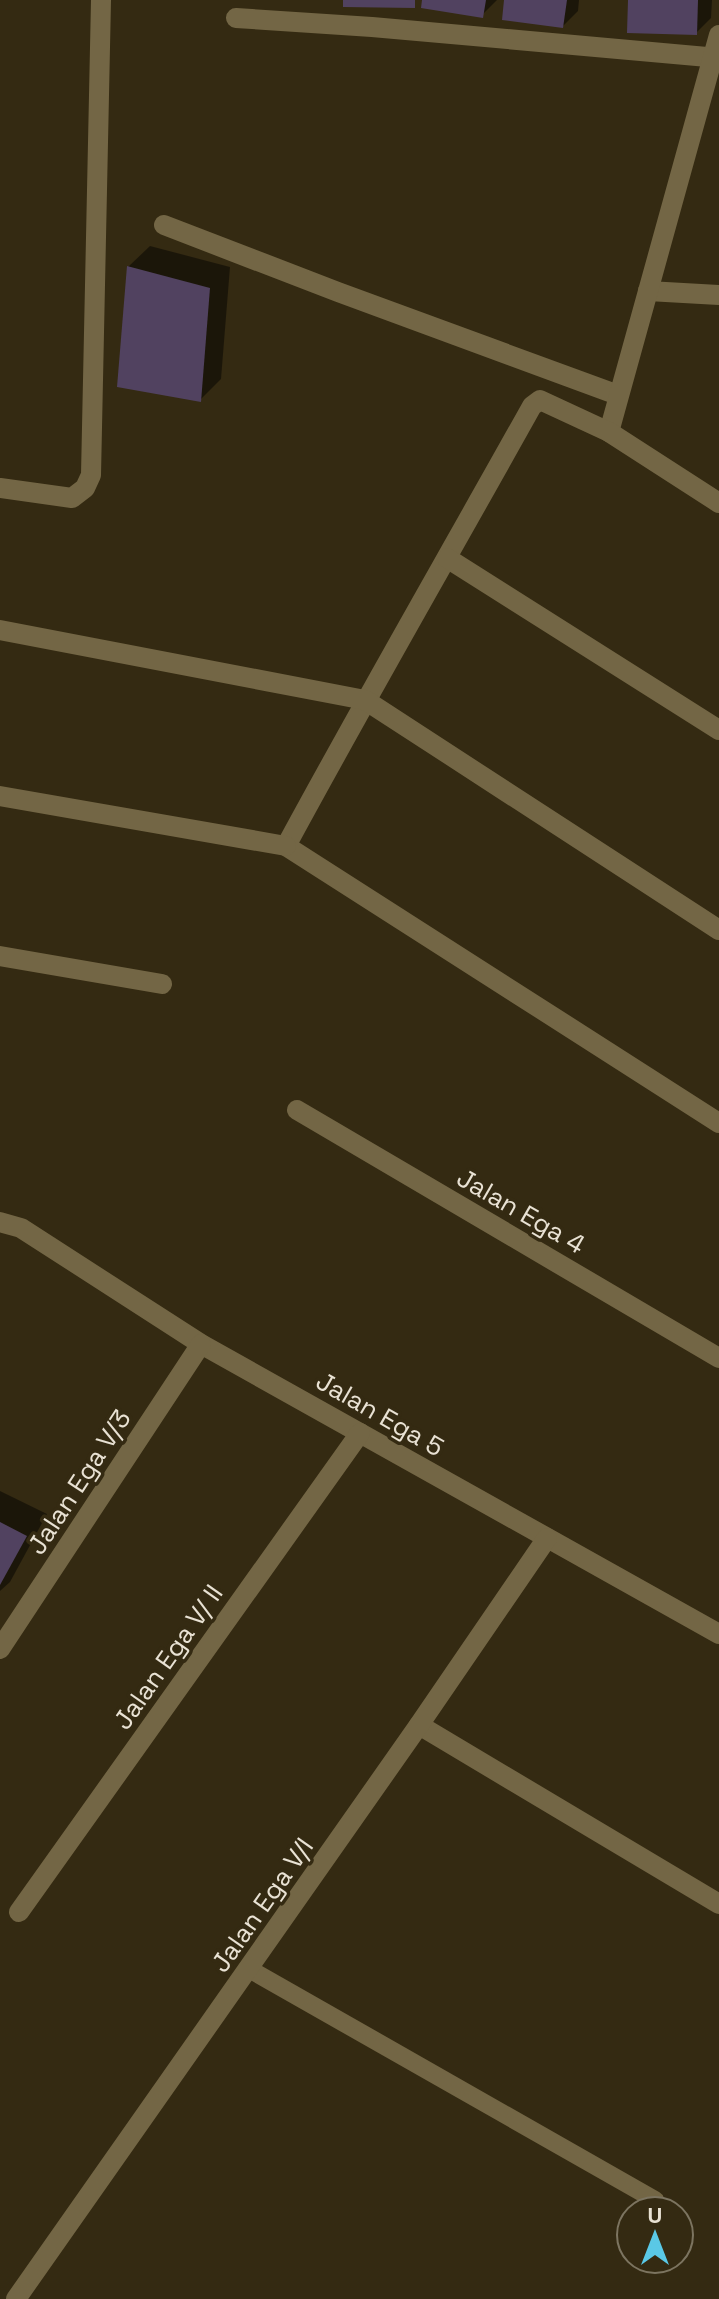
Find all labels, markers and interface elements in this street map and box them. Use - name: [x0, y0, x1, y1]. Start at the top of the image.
- street label: Jalan Ega 4: [451, 1161, 591, 1261]
- street label: Jalan Ega 5: [310, 1364, 450, 1464]
- street label: Jalan Ega V/3: [20, 1403, 138, 1561]
- street label: Jalan Ega V/ II: [105, 1578, 231, 1736]
- street label: Jalan Ega V/I: [203, 1831, 321, 1979]
- north arrow: [615, 2195, 695, 2275]
- text: U: [648, 2201, 662, 2229]

